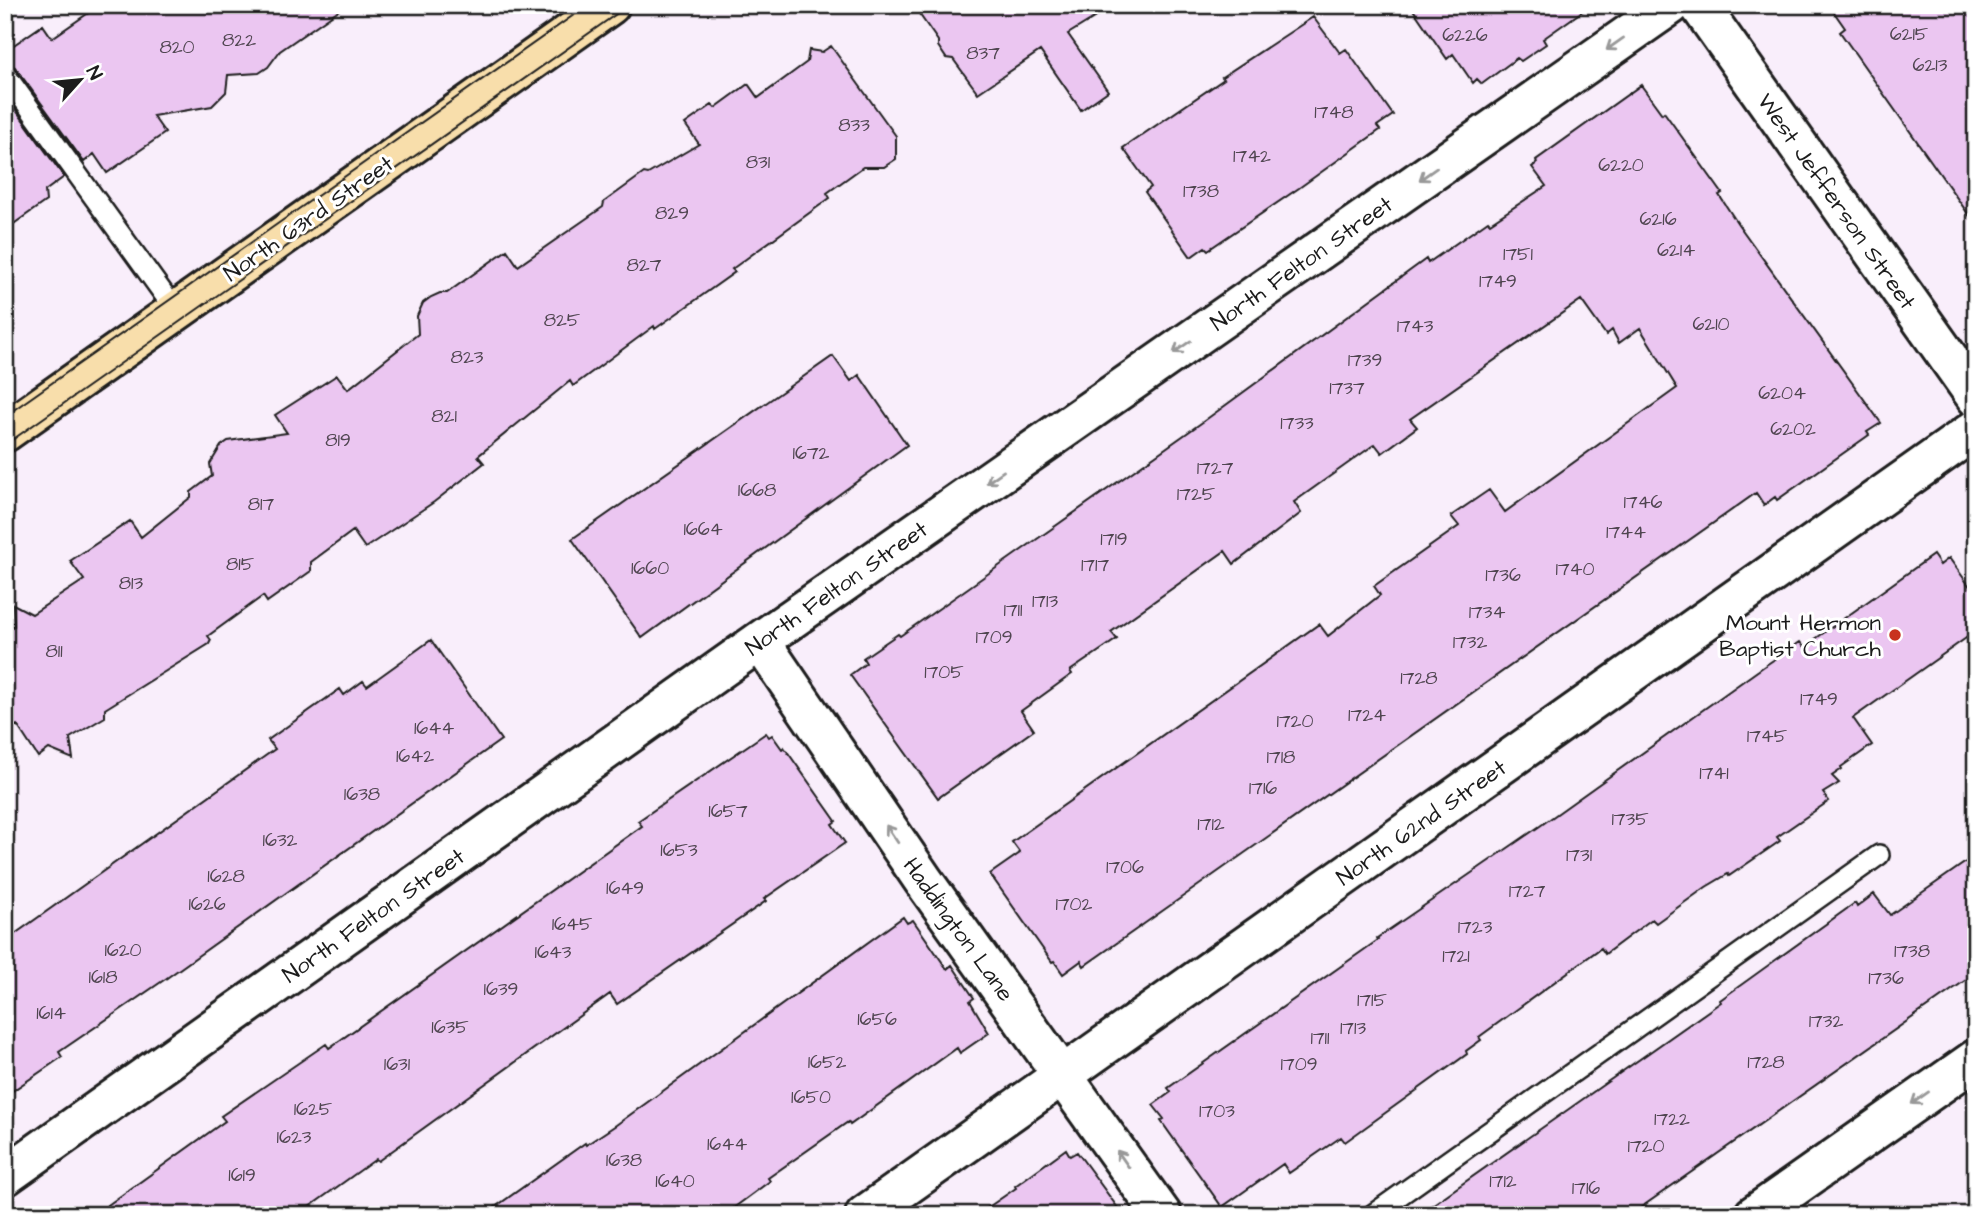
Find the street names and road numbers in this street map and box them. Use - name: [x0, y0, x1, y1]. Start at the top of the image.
- street label: West Jefferson Street: [1749, 87, 1923, 317]
- street label: North 63rd Street: [217, 148, 401, 289]
- street label: North Felton Street: [1204, 188, 1400, 339]
- street label: North Felton Street: [739, 513, 935, 664]
- street label: North 62nd Street: [1330, 752, 1514, 894]
- street label: North Felton Street: [276, 840, 472, 991]
- street label: Haddington Lane: [894, 851, 1021, 1009]

